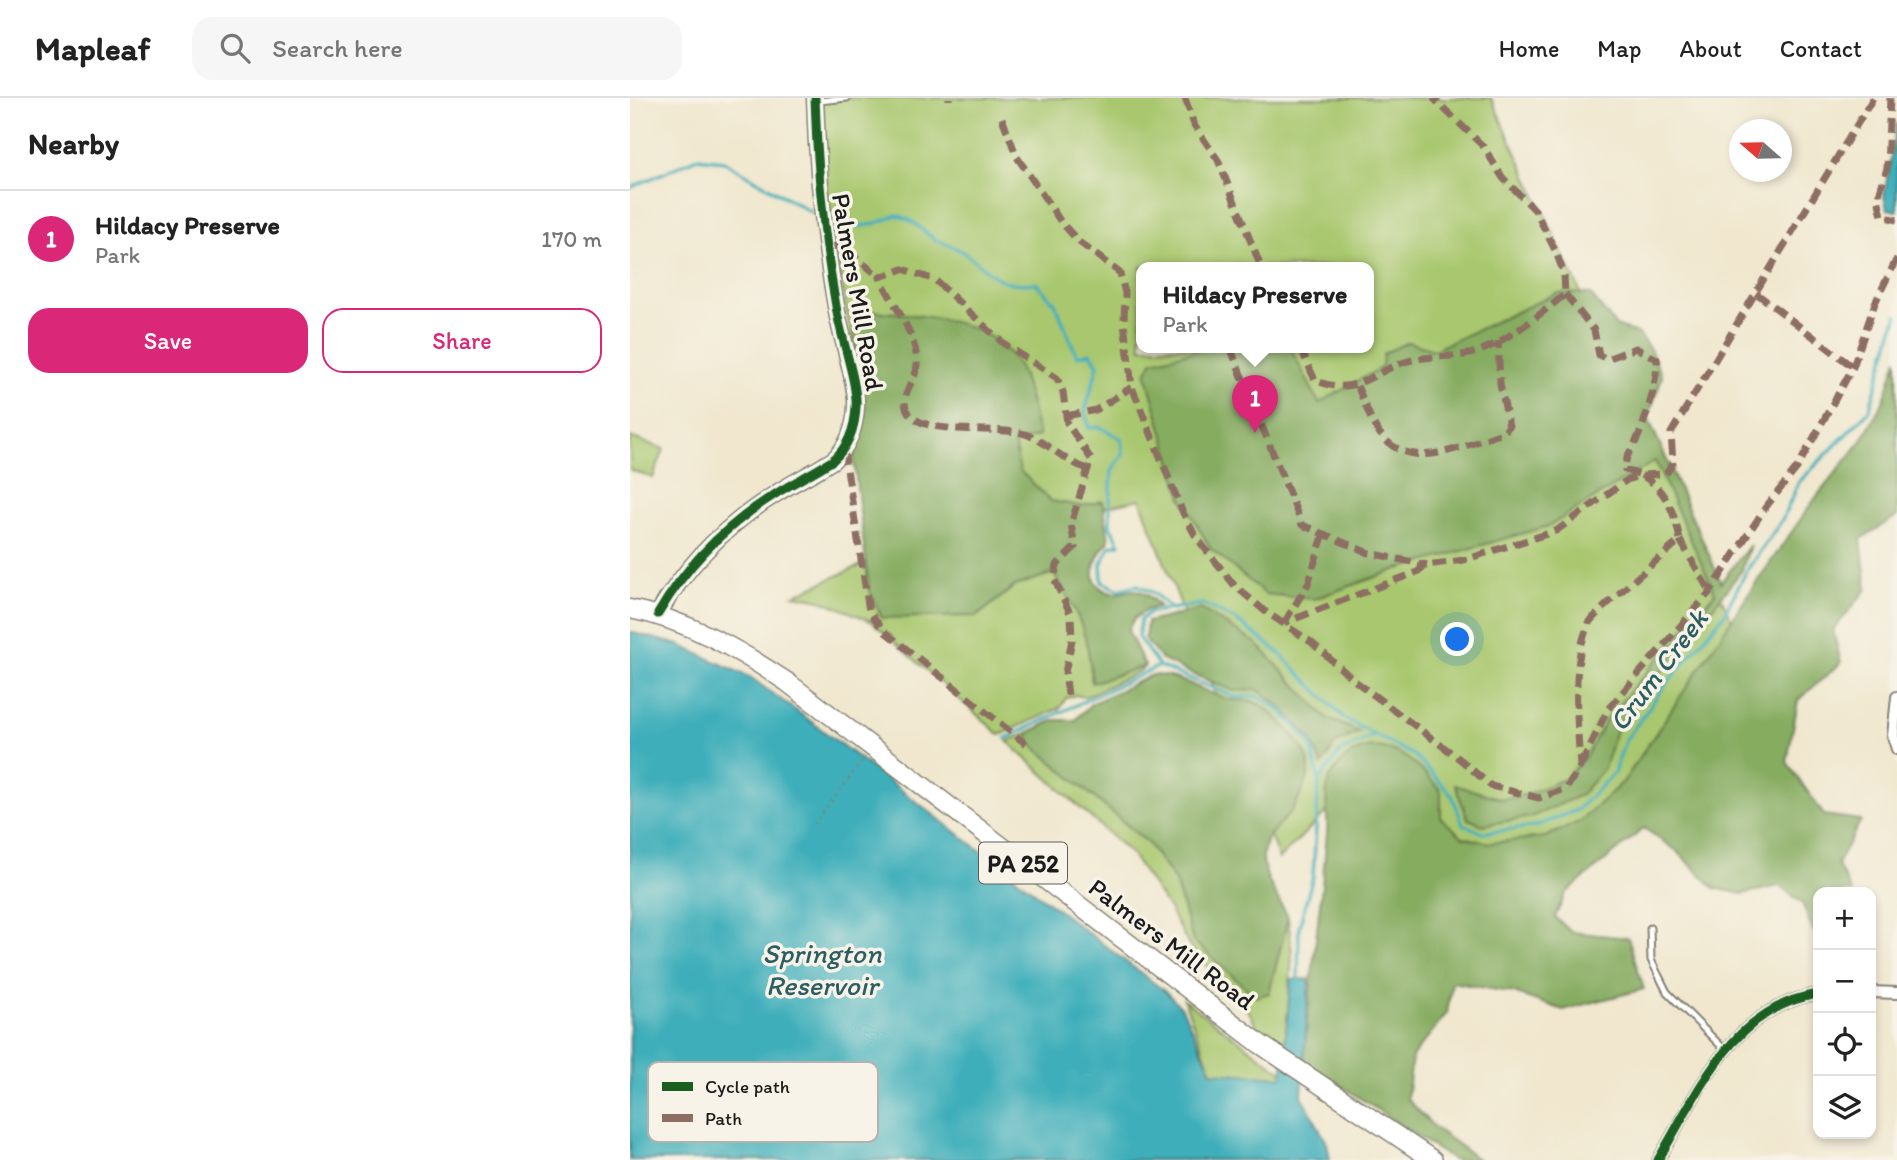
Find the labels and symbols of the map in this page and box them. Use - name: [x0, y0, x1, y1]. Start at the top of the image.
- north arrow: [1729, 119, 1792, 182]
- street label: Palmers Mill Road: [825, 191, 891, 394]
- pin: 1: [1232, 375, 1278, 433]
- water label: Crum Creek: [1601, 601, 1716, 738]
- your location: [1440, 622, 1474, 656]
- road number: PA 252: [979, 842, 1067, 884]
- street label: Palmers Mill Road: [1082, 871, 1262, 1017]
- water label: Springton Reservoir: [762, 936, 883, 1002]
- legend: [648, 1062, 878, 1142]
- text: Cycle path: [705, 1075, 790, 1098]
- text: Path: [705, 1107, 742, 1130]

